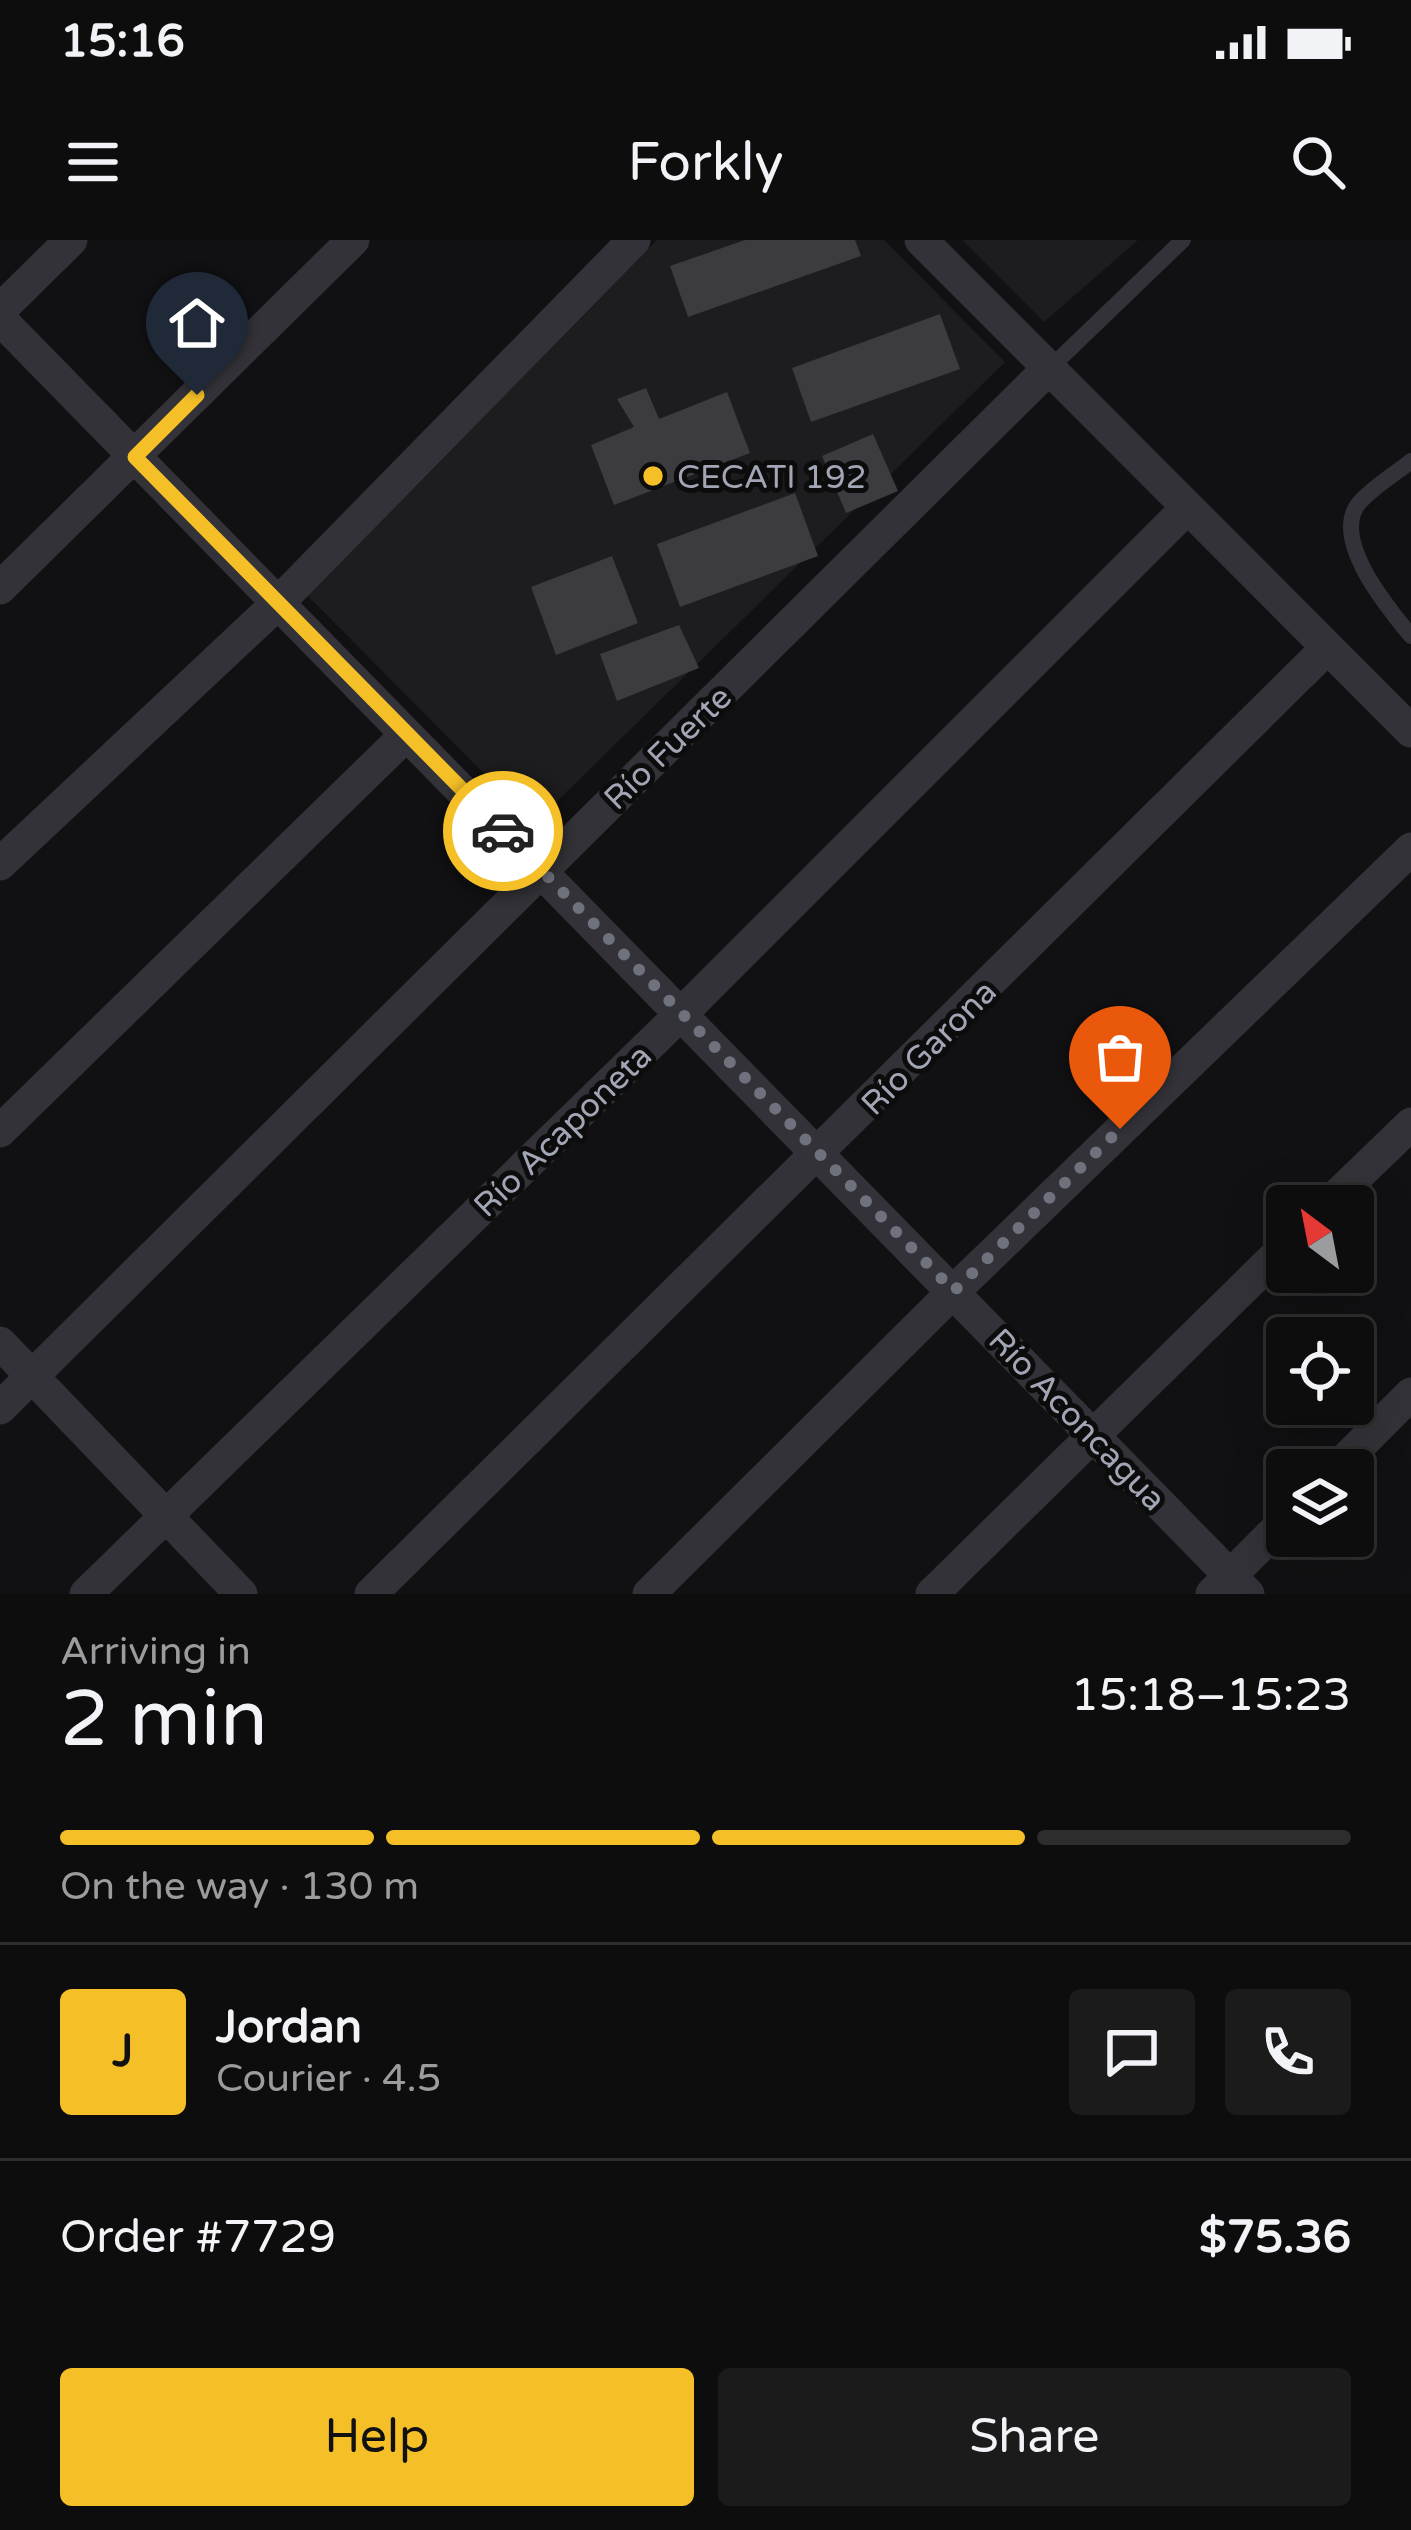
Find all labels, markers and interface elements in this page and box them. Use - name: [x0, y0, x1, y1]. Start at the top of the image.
- text: 15:16: [60, 15, 185, 69]
- icon: menu: [60, 129, 126, 195]
- icon: search: [1285, 129, 1351, 195]
- text: Forkly: [627, 130, 784, 195]
- pin: [146, 272, 248, 395]
- icon: home: [164, 290, 230, 356]
- place label: CECATI 192: [677, 458, 867, 497]
- marker: CECATI 192: [640, 463, 666, 489]
- street label: Río Fuerte: [596, 678, 740, 818]
- courier: [443, 771, 563, 891]
- icon: car: [470, 798, 536, 864]
- street label: Río Garona: [853, 972, 1005, 1124]
- pin: [1069, 1006, 1171, 1129]
- icon: bag: [1087, 1024, 1153, 1090]
- street label: Río Acaponeta: [466, 1037, 660, 1226]
- north arrow: [1266, 1185, 1374, 1293]
- map controls: [1266, 1185, 1374, 1557]
- button: locate: [1266, 1317, 1374, 1425]
- street label: Río Aconcagua: [980, 1321, 1174, 1519]
- button: layers: [1266, 1449, 1374, 1557]
- text: Arriving in: [60, 1628, 251, 1675]
- text: 15:18–15:23: [1071, 1669, 1351, 1723]
- text: 2 min: [60, 1673, 268, 1767]
- text: On the way · 130 m: [60, 1863, 419, 1910]
- button: chat: [1069, 1989, 1195, 2115]
- button: phone: [1225, 1989, 1351, 2115]
- text: Jordan: [216, 2001, 362, 2055]
- text: J: [113, 2025, 133, 2079]
- text: Courier · 4.5: [216, 2055, 441, 2102]
- text: Order #7729: [60, 2211, 336, 2265]
- text: $75.36: [1199, 2211, 1351, 2265]
- button: Help: [60, 2368, 694, 2506]
- button: Share: [718, 2368, 1351, 2506]

